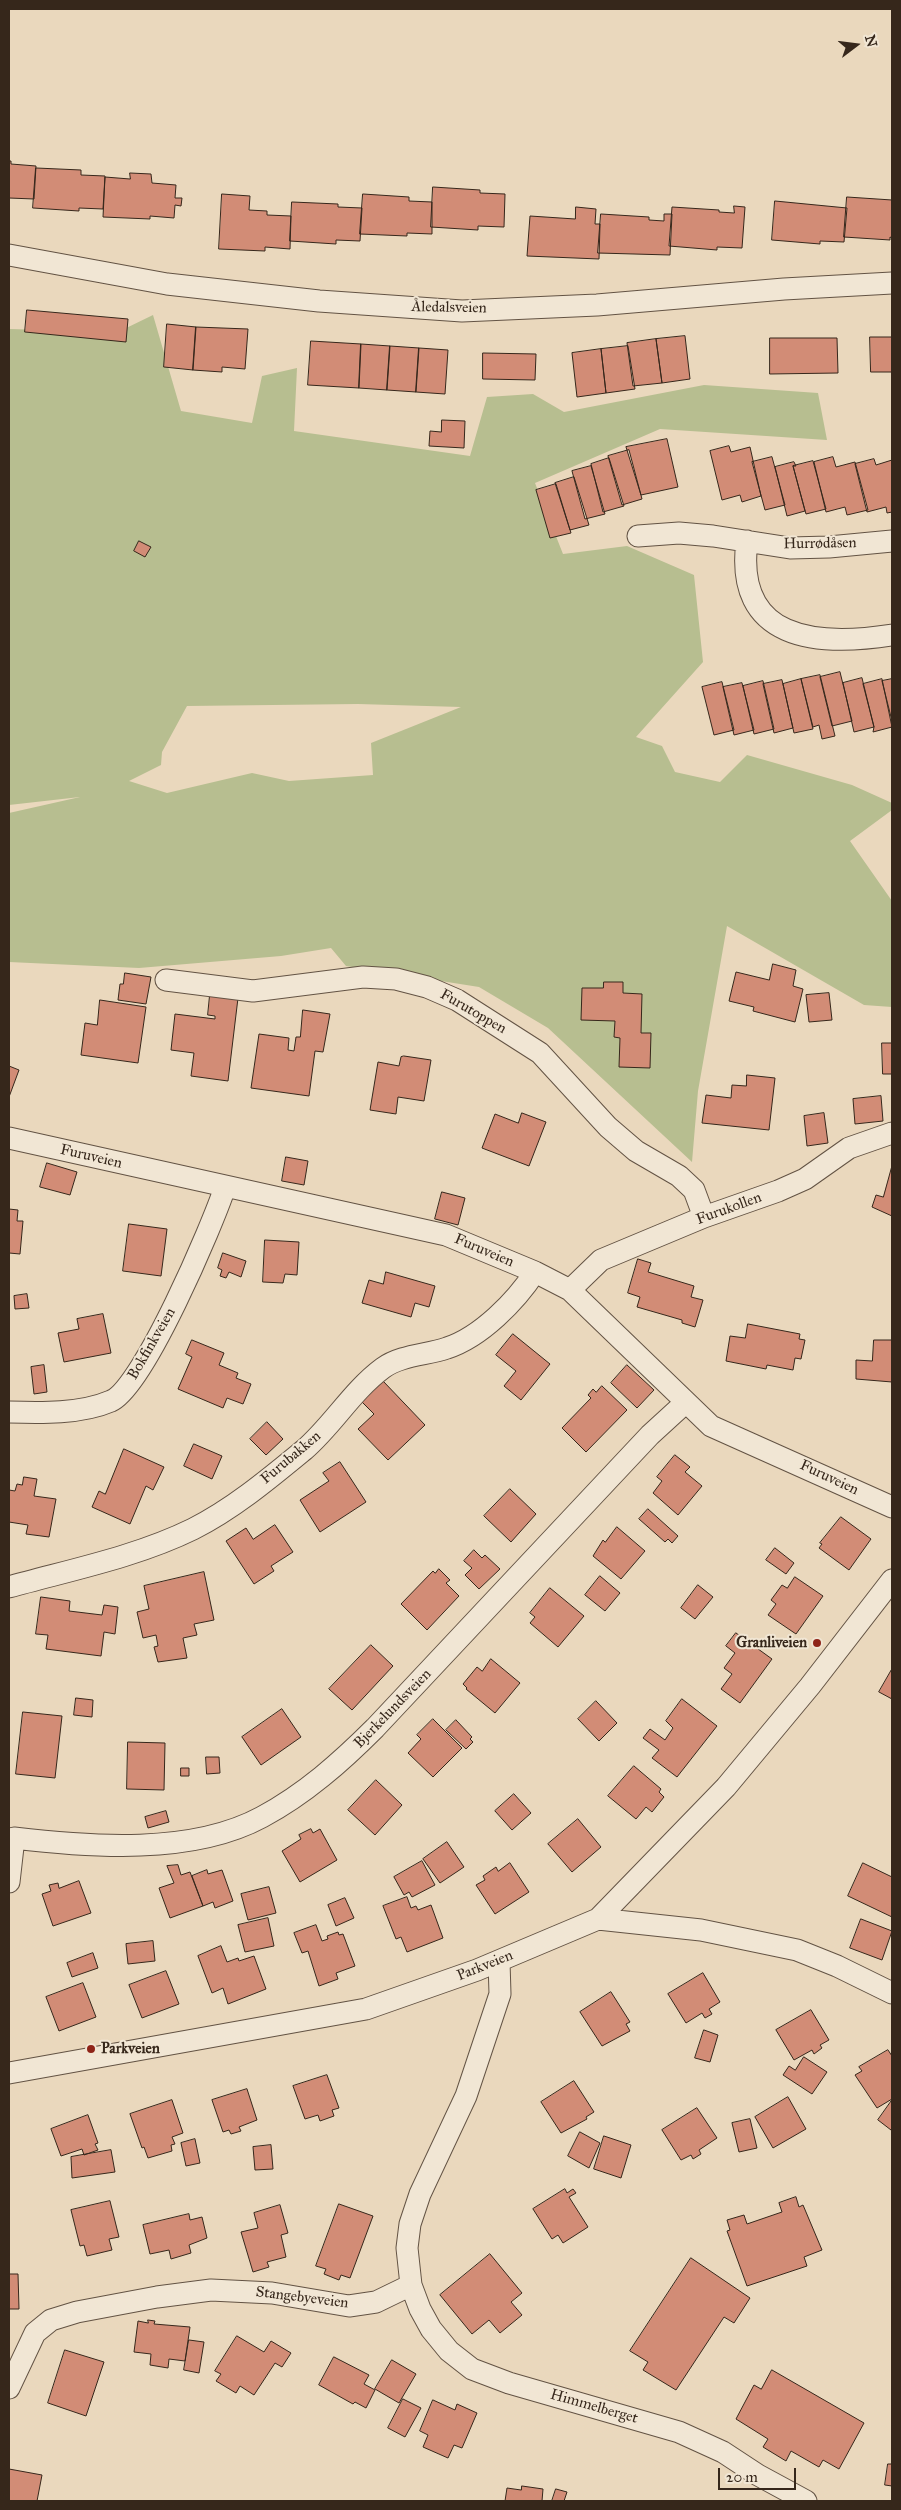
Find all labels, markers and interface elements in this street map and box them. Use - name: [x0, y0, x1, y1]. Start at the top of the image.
- north arrow: [831, 20, 881, 70]
- text: N: [861, 33, 881, 49]
- street label: Åledalsveien: [411, 298, 487, 318]
- street label: Hurrødåsen: [783, 534, 857, 554]
- street label: Furutoppen: [437, 986, 509, 1038]
- street label: Furuveien: [58, 1141, 124, 1173]
- street label: Furukollen: [694, 1189, 764, 1229]
- street label: Furuveien: [452, 1230, 516, 1272]
- street label: Bokfinkveien: [124, 1305, 180, 1383]
- street label: Furubakken: [257, 1428, 325, 1488]
- street label: Furuveien: [797, 1457, 861, 1499]
- place label: Granliveien: [736, 1634, 807, 1652]
- marker: Granliveien: [811, 1637, 823, 1649]
- street label: Bjerkelundsveien: [351, 1666, 435, 1752]
- street label: Parkveien: [454, 1947, 516, 1985]
- place label: Parkveien: [101, 2040, 160, 2058]
- marker: Parkveien: [85, 2043, 97, 2055]
- street label: Stangebyeveien: [255, 2283, 349, 2313]
- street label: Himmelberget: [548, 2386, 640, 2428]
- scale bar: [721, 2458, 798, 2490]
- text: 20 m: [726, 2468, 758, 2486]

